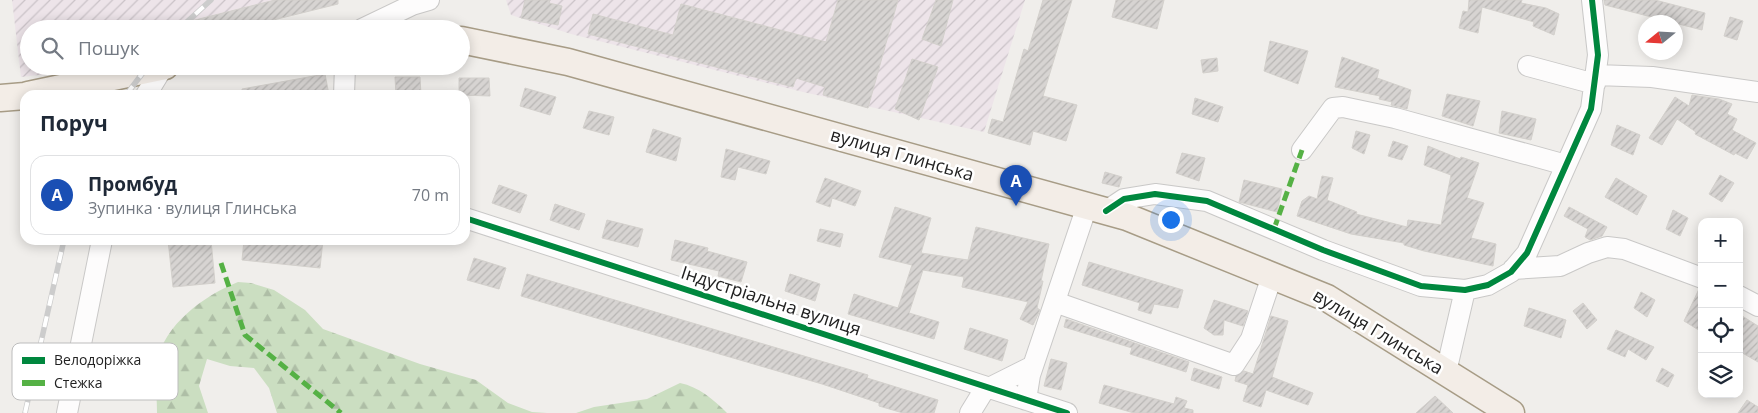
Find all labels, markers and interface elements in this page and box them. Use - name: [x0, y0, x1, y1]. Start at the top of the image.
- north arrow: [1638, 15, 1683, 60]
- search box: [20, 20, 470, 75]
- icon: search: [38, 34, 66, 62]
- text: Пошук: [78, 35, 140, 61]
- text: Поруч: [40, 109, 108, 137]
- street label: вулиця Глинська: [828, 122, 977, 186]
- pin: A: [1000, 165, 1032, 206]
- text: Промбуд: [88, 171, 177, 197]
- text: A: [51, 184, 63, 206]
- text: 70 m: [412, 184, 449, 206]
- text: Зупинка · вулиця Глинська: [88, 197, 297, 219]
- your location: [1158, 207, 1184, 233]
- map controls: [1698, 218, 1743, 398]
- button: +: [1698, 218, 1743, 263]
- street label: Індустріальна вулиця: [678, 260, 864, 340]
- button: −: [1698, 263, 1743, 308]
- street label: вулиця Глинська: [1309, 283, 1448, 380]
- button: locate: [1698, 308, 1743, 353]
- legend: [12, 343, 178, 400]
- text: Велодоріжка: [54, 350, 141, 369]
- button: layers: [1698, 353, 1743, 398]
- text: Стежка: [54, 373, 103, 392]

